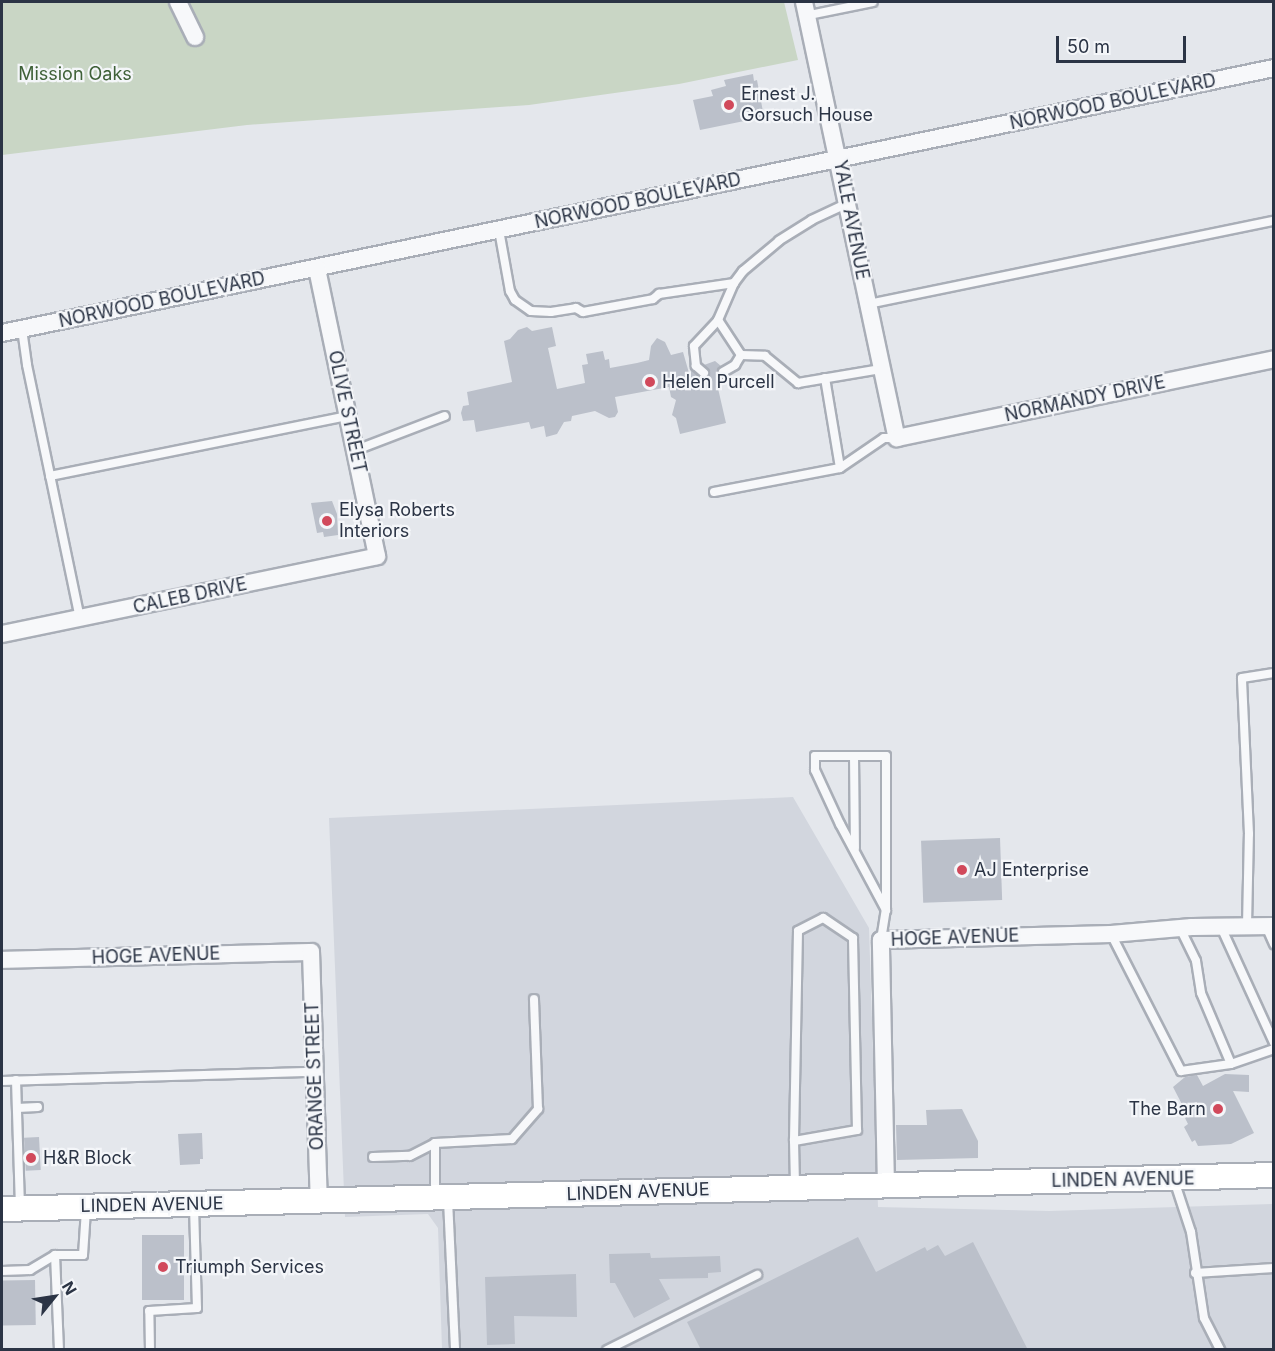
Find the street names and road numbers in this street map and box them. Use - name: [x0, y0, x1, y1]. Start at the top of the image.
- street label: NORWOOD BOULEVARD: [1008, 70, 1218, 134]
- street label: YALE AVENUE: [829, 158, 873, 282]
- street label: NORWOOD BOULEVARD: [533, 169, 743, 233]
- street label: NORWOOD BOULEVARD: [57, 268, 267, 332]
- street label: OLIVE STREET: [323, 349, 371, 475]
- street label: NORMANDY DRIVE: [1003, 371, 1167, 427]
- street label: CALEB DRIVE: [131, 573, 249, 619]
- street label: HOGE AVENUE: [890, 925, 1020, 951]
- street label: HOGE AVENUE: [91, 943, 221, 969]
- street label: ORANGE STREET: [302, 1001, 328, 1151]
- street label: LINDEN AVENUE: [1051, 1168, 1195, 1192]
- street label: LINDEN AVENUE: [566, 1179, 710, 1205]
- street label: LINDEN AVENUE: [80, 1193, 224, 1217]

